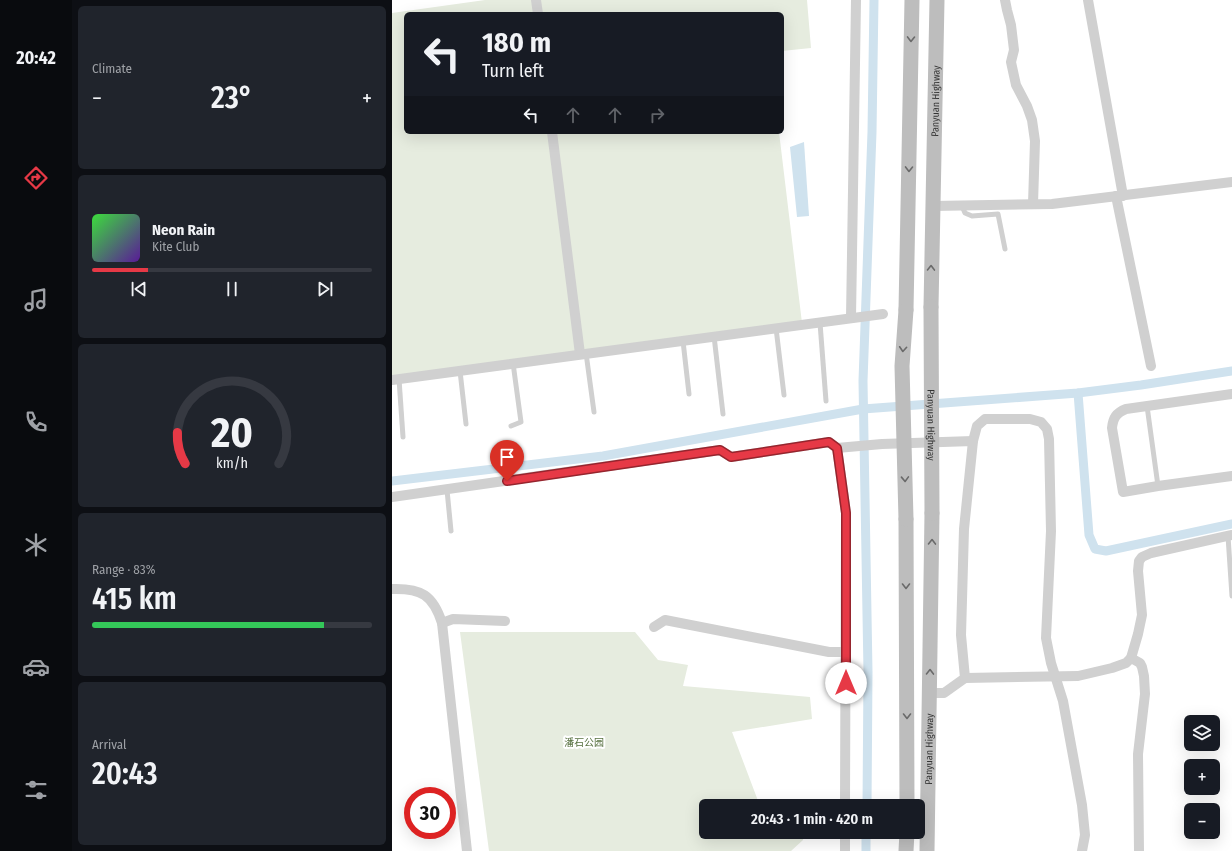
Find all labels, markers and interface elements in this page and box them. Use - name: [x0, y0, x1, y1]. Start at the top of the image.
- text: 180 m: [482, 26, 551, 59]
- icon: left: [416, 28, 468, 80]
- one-way arrow: [907, 36, 915, 42]
- text: 20:42: [16, 47, 56, 69]
- text: Turn left: [482, 60, 544, 82]
- text: Climate: [92, 61, 132, 76]
- street label: Panyuan Highway: [929, 65, 943, 137]
- text: 23°: [211, 80, 253, 116]
- text: −: [92, 85, 102, 112]
- text: +: [362, 85, 372, 112]
- icon: left: [520, 104, 542, 126]
- icon: ahead: [562, 104, 584, 126]
- icon: ahead: [604, 104, 626, 126]
- icon: right: [646, 104, 668, 126]
- icon: directions: [22, 164, 50, 192]
- one-way arrow: [905, 166, 913, 172]
- text: Neon Rain: [152, 221, 215, 239]
- text: Kite Club: [152, 239, 199, 254]
- one-way arrow: [927, 265, 936, 271]
- icon: previous: [128, 278, 150, 300]
- icon: pause: [221, 278, 243, 300]
- icon: next: [314, 278, 336, 300]
- icon: music: [22, 286, 50, 314]
- one-way arrow: [899, 346, 908, 352]
- street label: Panyuan Highway: [924, 389, 937, 461]
- text: 20: [210, 407, 253, 457]
- icon: phone: [22, 408, 50, 436]
- pin: [490, 440, 524, 481]
- icon: arrive: [496, 446, 518, 468]
- text: km/h: [216, 454, 248, 471]
- one-way arrow: [901, 476, 910, 482]
- icon: climate: [22, 531, 50, 559]
- one-way arrow: [928, 539, 936, 545]
- text: Range · 83%: [92, 562, 155, 577]
- text: 415 km: [92, 581, 177, 617]
- one-way arrow: [902, 583, 910, 589]
- icon: car: [22, 653, 50, 681]
- position arrow: [825, 662, 867, 704]
- one-way arrow: [926, 669, 934, 675]
- one-way arrow: [903, 713, 911, 719]
- street label: Panyuan Highway: [923, 713, 936, 785]
- map controls: [1184, 715, 1220, 839]
- button: layers: [1184, 715, 1220, 751]
- text: Arrival: [92, 737, 126, 752]
- park label: 潘石公园: [564, 737, 604, 749]
- text: 20:43: [92, 756, 158, 792]
- button: +: [1184, 759, 1220, 795]
- icon: filters: [22, 776, 50, 804]
- speed limit sign: 30: [404, 787, 456, 839]
- button: −: [1184, 803, 1220, 839]
- text: 20:43 · 1 min · 420 m: [751, 810, 873, 828]

